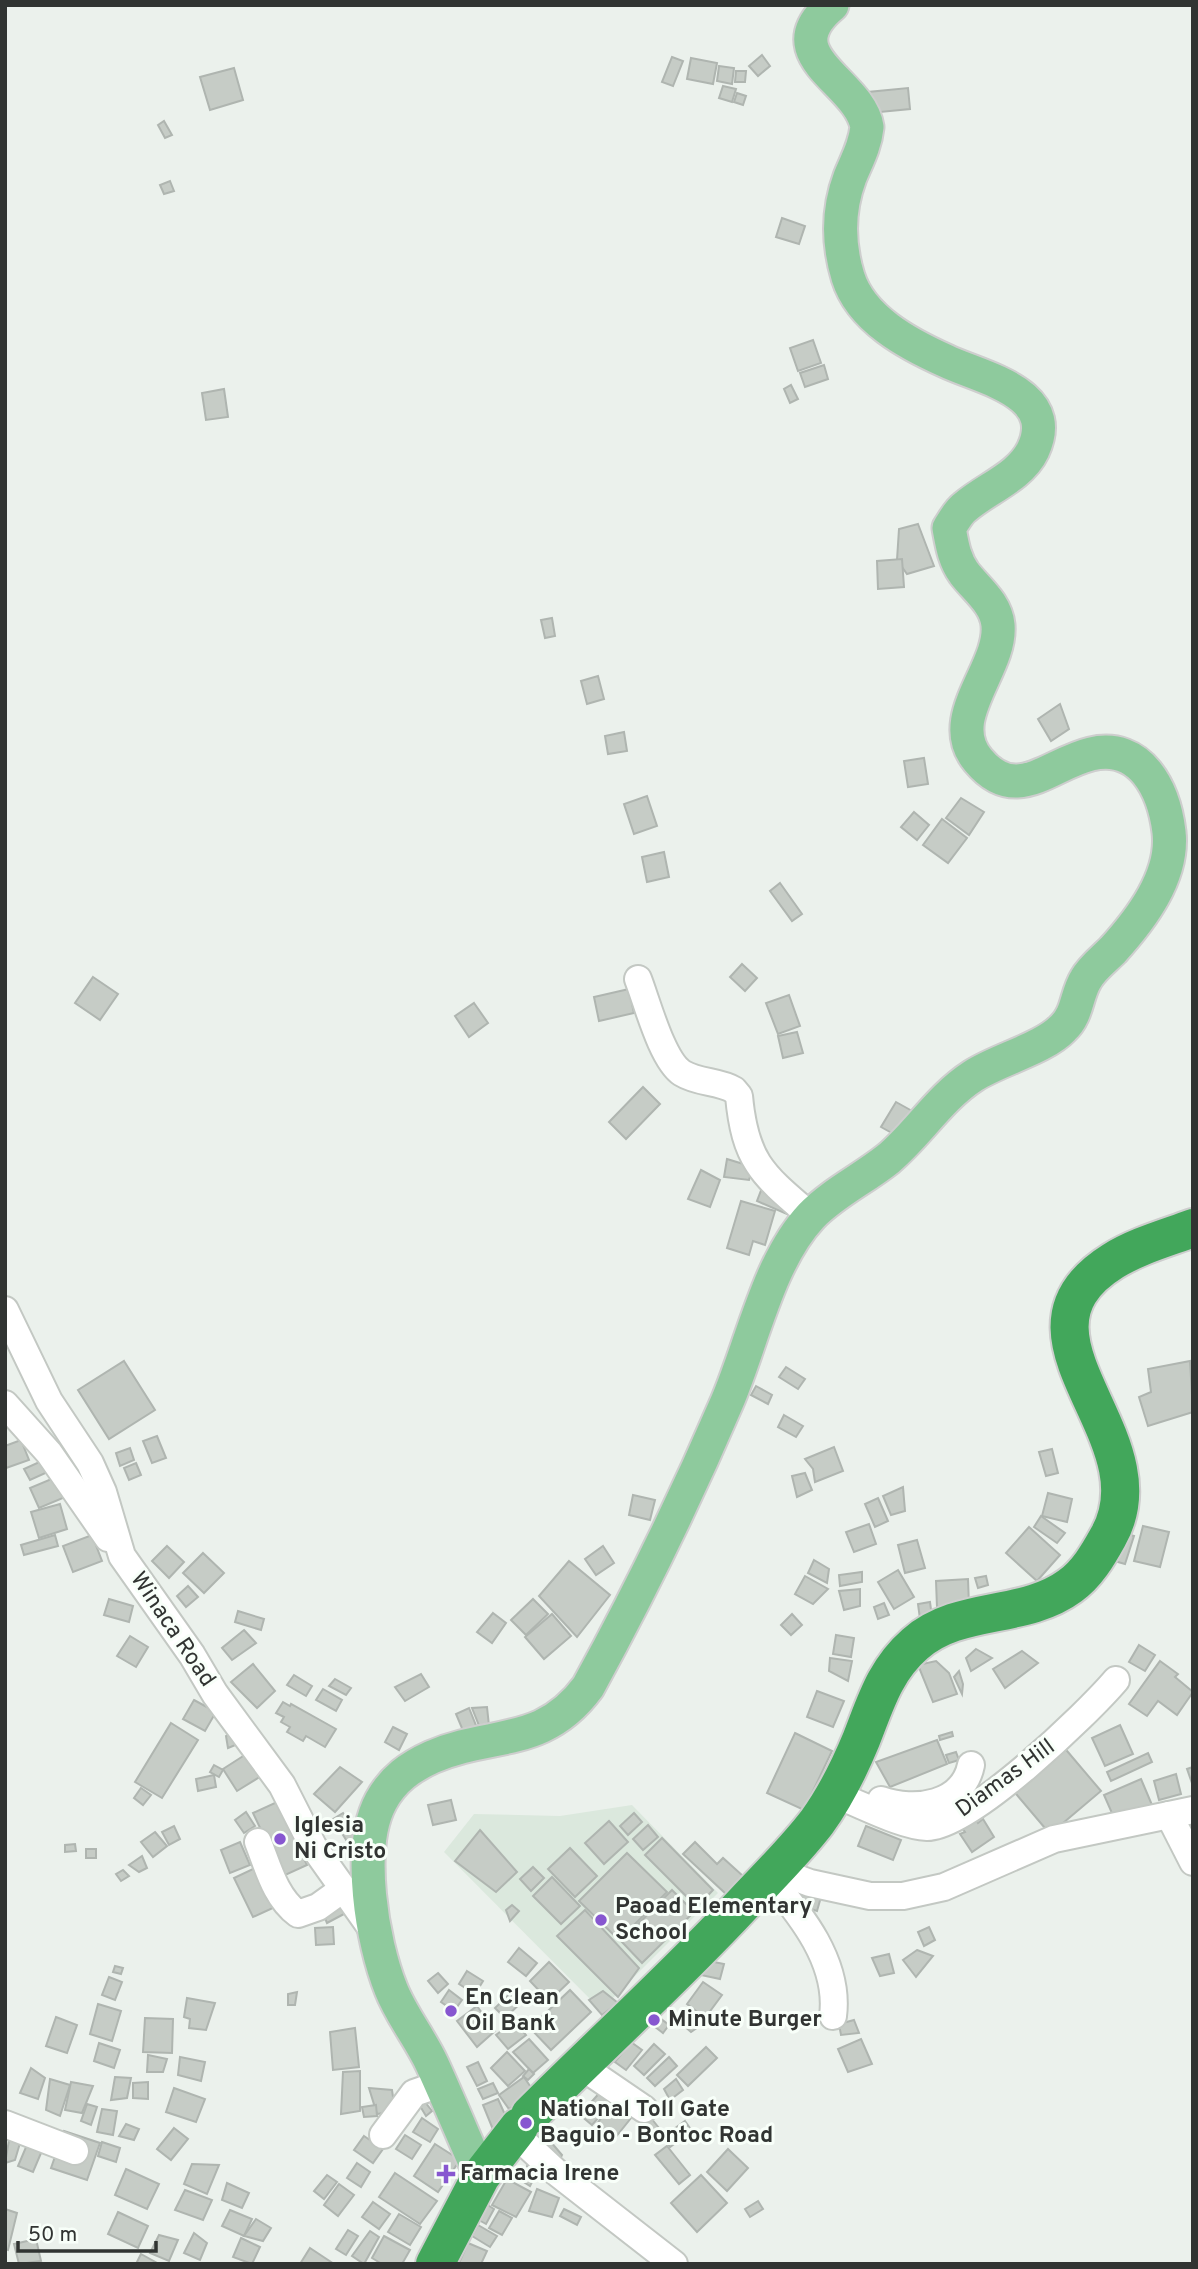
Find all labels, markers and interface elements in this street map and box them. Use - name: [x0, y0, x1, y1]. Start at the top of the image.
- street label: Winaca Road: [123, 1567, 221, 1693]
- street label: Diamas Hill: [951, 1733, 1061, 1825]
- place label: Iglesia Ni Cristo: [294, 1812, 386, 1867]
- marker: Iglesia Ni Cristo: [272, 1831, 288, 1847]
- place label: Paoad Elementary School: [615, 1893, 812, 1948]
- marker: Paoad Elementary School: [593, 1912, 609, 1928]
- place label: En Clean Oil Bank: [465, 1984, 559, 2039]
- marker: En Clean Oil Bank: [443, 2003, 459, 2019]
- place label: Minute Burger: [668, 2006, 822, 2035]
- marker: Minute Burger: [646, 2012, 662, 2028]
- place label: National Toll Gate Baguio - Bontoc Road: [540, 2096, 773, 2151]
- marker: National Toll Gate Baguio - Bontoc Road: [518, 2115, 534, 2131]
- place label: Farmacia Irene: [460, 2160, 619, 2189]
- marker: Farmacia Irene: [438, 2166, 454, 2182]
- scale bar: [18, 2210, 156, 2254]
- text: 50 m: [28, 2222, 77, 2249]

